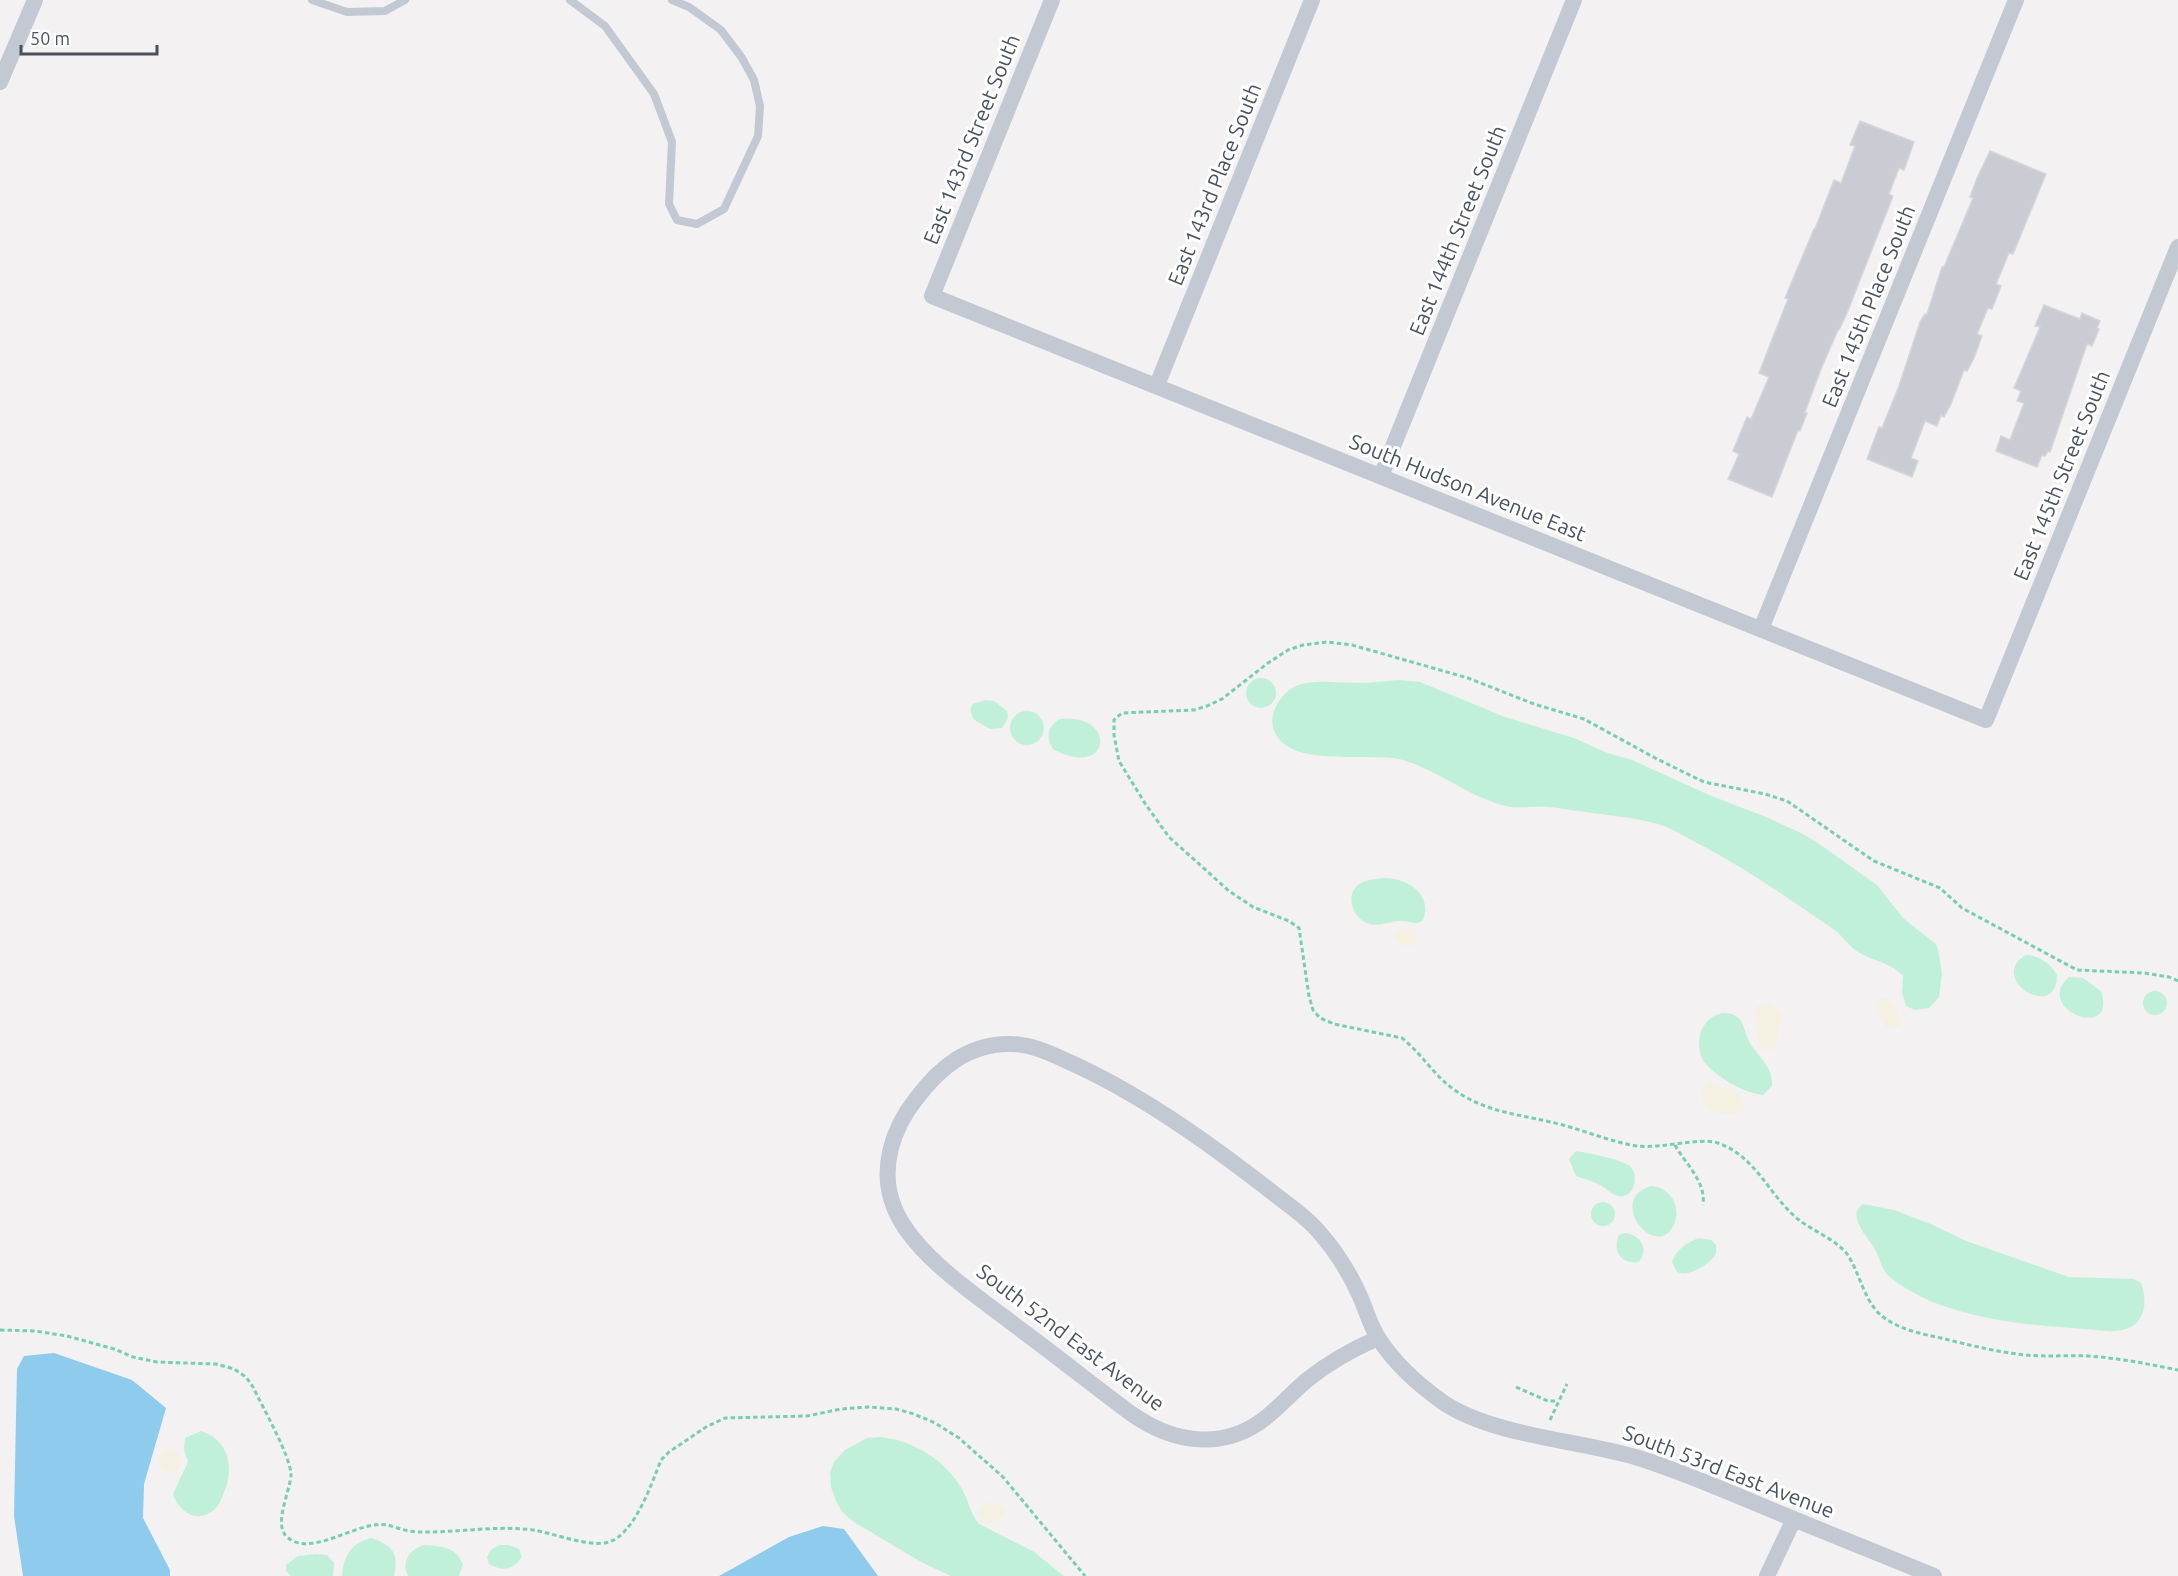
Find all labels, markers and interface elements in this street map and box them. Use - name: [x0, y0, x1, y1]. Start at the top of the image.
- scale bar: [21, 18, 158, 56]
- text: 50 m: [30, 28, 70, 48]
- street label: East 143rd Street South: [918, 31, 1024, 247]
- street label: East 143rd Place South: [1162, 79, 1266, 289]
- street label: East 144th Street South: [1404, 122, 1510, 338]
- street label: East 145th Place South: [1816, 201, 1920, 411]
- street label: East 145th Street South: [2008, 367, 2114, 583]
- street label: South Hudson Avenue East: [1346, 428, 1590, 546]
- street label: South 52nd East Avenue: [972, 1259, 1170, 1415]
- street label: South 53rd East Avenue: [1620, 1420, 1838, 1522]

